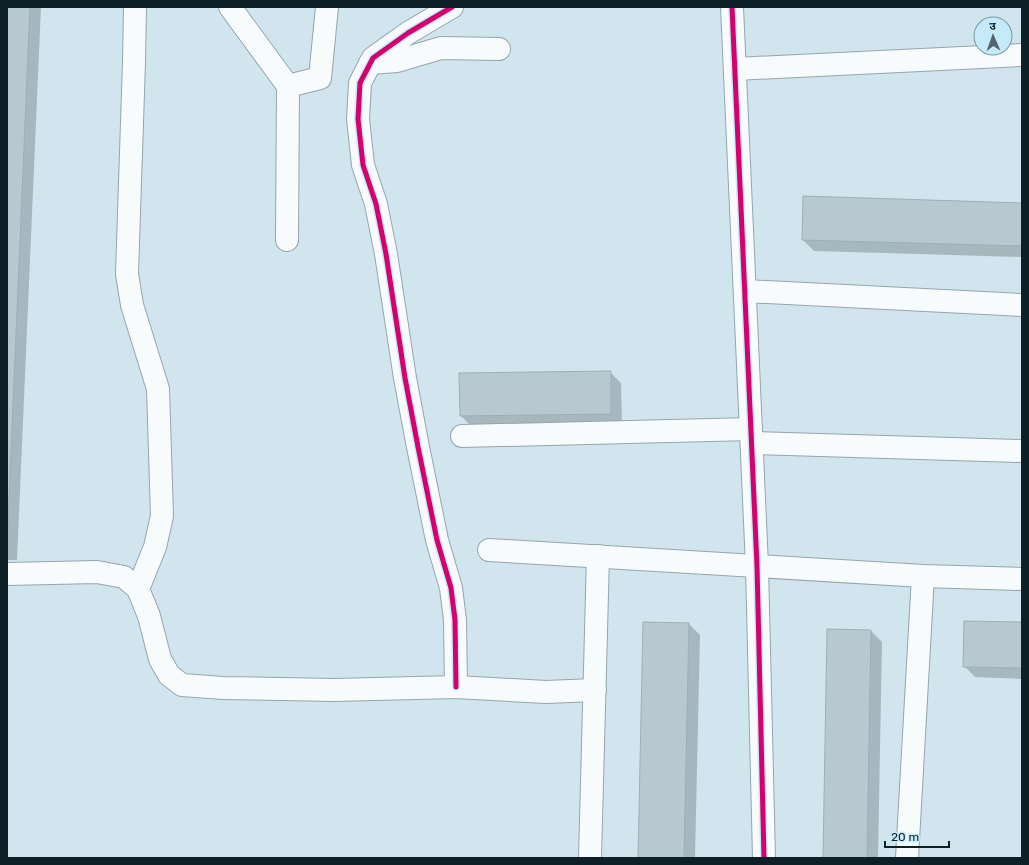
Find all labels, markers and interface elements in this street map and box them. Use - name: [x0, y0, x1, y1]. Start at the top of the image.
- north arrow: [973, 16, 1013, 56]
- text: उ: [989, 20, 997, 33]
- scale bar: [885, 823, 949, 849]
- text: 20 m: [891, 830, 919, 844]

